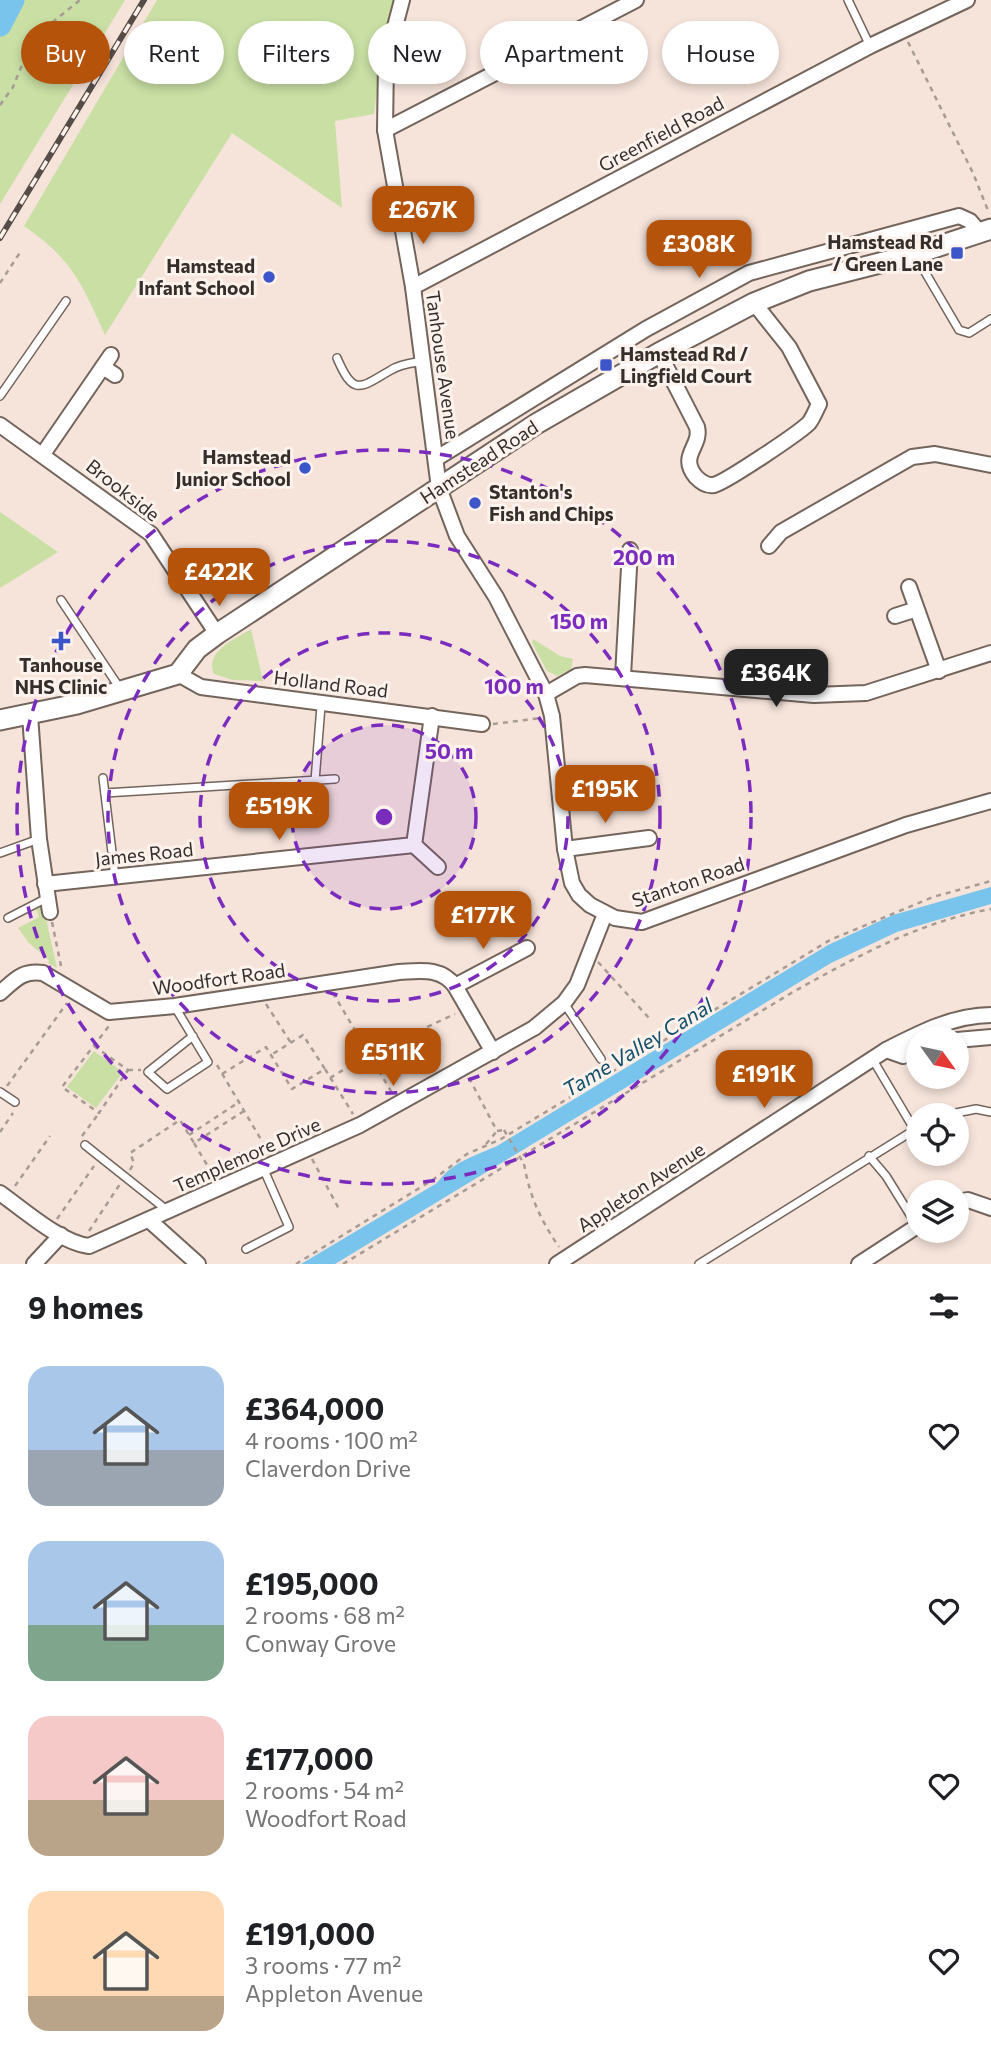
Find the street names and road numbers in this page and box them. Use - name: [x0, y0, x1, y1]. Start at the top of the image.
- street label: Greenfield Road: [594, 91, 727, 176]
- street label: Tanhouse Avenue: [422, 289, 465, 441]
- street label: Hamstead Road: [415, 415, 542, 508]
- street label: Brookside: [82, 454, 165, 525]
- street label: Holland Road: [273, 665, 390, 702]
- street label: James Road: [94, 837, 194, 870]
- street label: Stanton Road: [629, 852, 747, 912]
- street label: Woodfort Road: [151, 958, 287, 999]
- street label: Templemore Drive: [170, 1112, 324, 1197]
- street label: Appleton Avenue: [573, 1137, 709, 1236]

